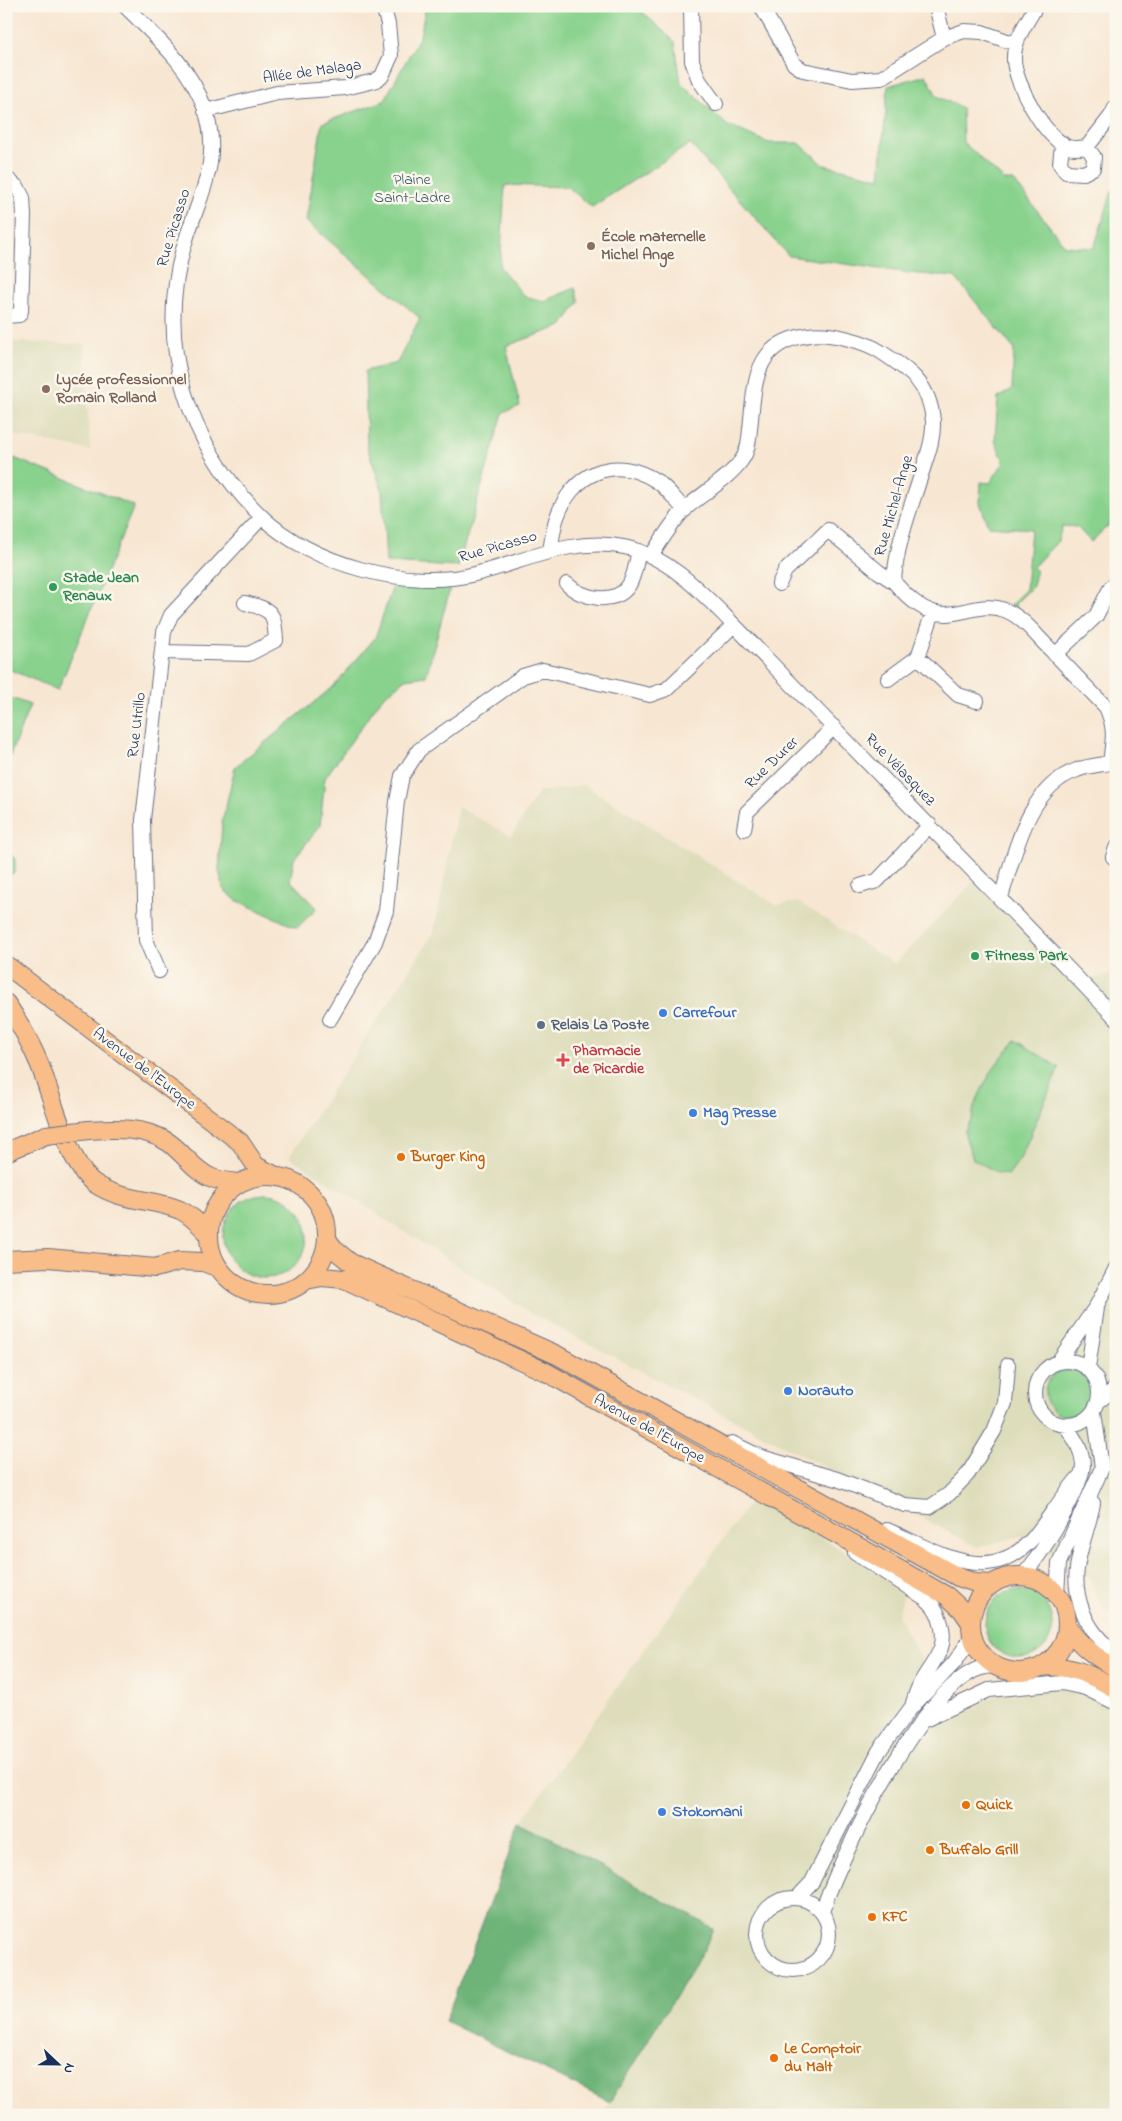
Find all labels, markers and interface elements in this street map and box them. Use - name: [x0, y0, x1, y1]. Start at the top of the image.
- street label: Allée de Malaga: [261, 53, 363, 91]
- park label: Plaine Saint-Ladre: [374, 168, 451, 210]
- street label: Rue Picasso: [151, 186, 197, 270]
- place label: École maternelle Michel Ange: [601, 225, 706, 268]
- marker: École maternelle Michel Ange: [585, 240, 597, 252]
- place label: Lycée professionnel Romain Rolland: [55, 368, 187, 410]
- marker: Lycée professionnel Romain Rolland: [40, 383, 52, 395]
- street label: Rue Michel-Ange: [868, 452, 920, 559]
- street label: Rue Picasso: [456, 524, 540, 570]
- place label: Stade Jean Renaux: [62, 566, 139, 608]
- marker: Stade Jean Renaux: [47, 581, 59, 593]
- street label: Rue Utrillo: [121, 691, 153, 759]
- street label: Rue Vélasquez: [859, 728, 941, 812]
- street label: Rue Durer: [740, 731, 804, 795]
- place label: Fitness Park: [984, 944, 1069, 968]
- marker: Fitness Park: [969, 950, 981, 962]
- place label: Carrefour: [673, 1001, 737, 1025]
- marker: Carrefour: [657, 1007, 669, 1019]
- place label: Relais La Poste: [550, 1013, 650, 1037]
- marker: Relais La Poste: [535, 1019, 547, 1031]
- street label: Avenue de l'Europe: [87, 1022, 202, 1116]
- place label: Pharmacie de Picardie: [573, 1039, 645, 1081]
- marker: Pharmacie de Picardie: [557, 1054, 569, 1066]
- place label: Mag Presse: [703, 1101, 777, 1126]
- marker: Mag Presse: [687, 1107, 699, 1119]
- place label: Burger King: [410, 1145, 485, 1170]
- marker: Burger King: [395, 1151, 407, 1163]
- place label: Norauto: [798, 1379, 854, 1403]
- marker: Norauto: [782, 1385, 794, 1397]
- street label: Avenue de l'Europe: [589, 1388, 710, 1470]
- place label: Quick: [976, 1793, 1013, 1817]
- marker: Quick: [960, 1799, 972, 1811]
- place label: Stokomani: [672, 1800, 743, 1824]
- marker: Stokomani: [656, 1806, 668, 1818]
- place label: Buffalo Grill: [939, 1838, 1019, 1862]
- marker: Buffalo Grill: [924, 1844, 936, 1856]
- place label: KFC: [882, 1905, 908, 1929]
- marker: KFC: [866, 1911, 878, 1923]
- place label: Le Comptoir du Malt: [784, 2037, 862, 2079]
- north arrow: [32, 2038, 82, 2088]
- marker: Le Comptoir du Malt: [768, 2052, 780, 2064]
- text: N: [57, 2060, 80, 2077]

